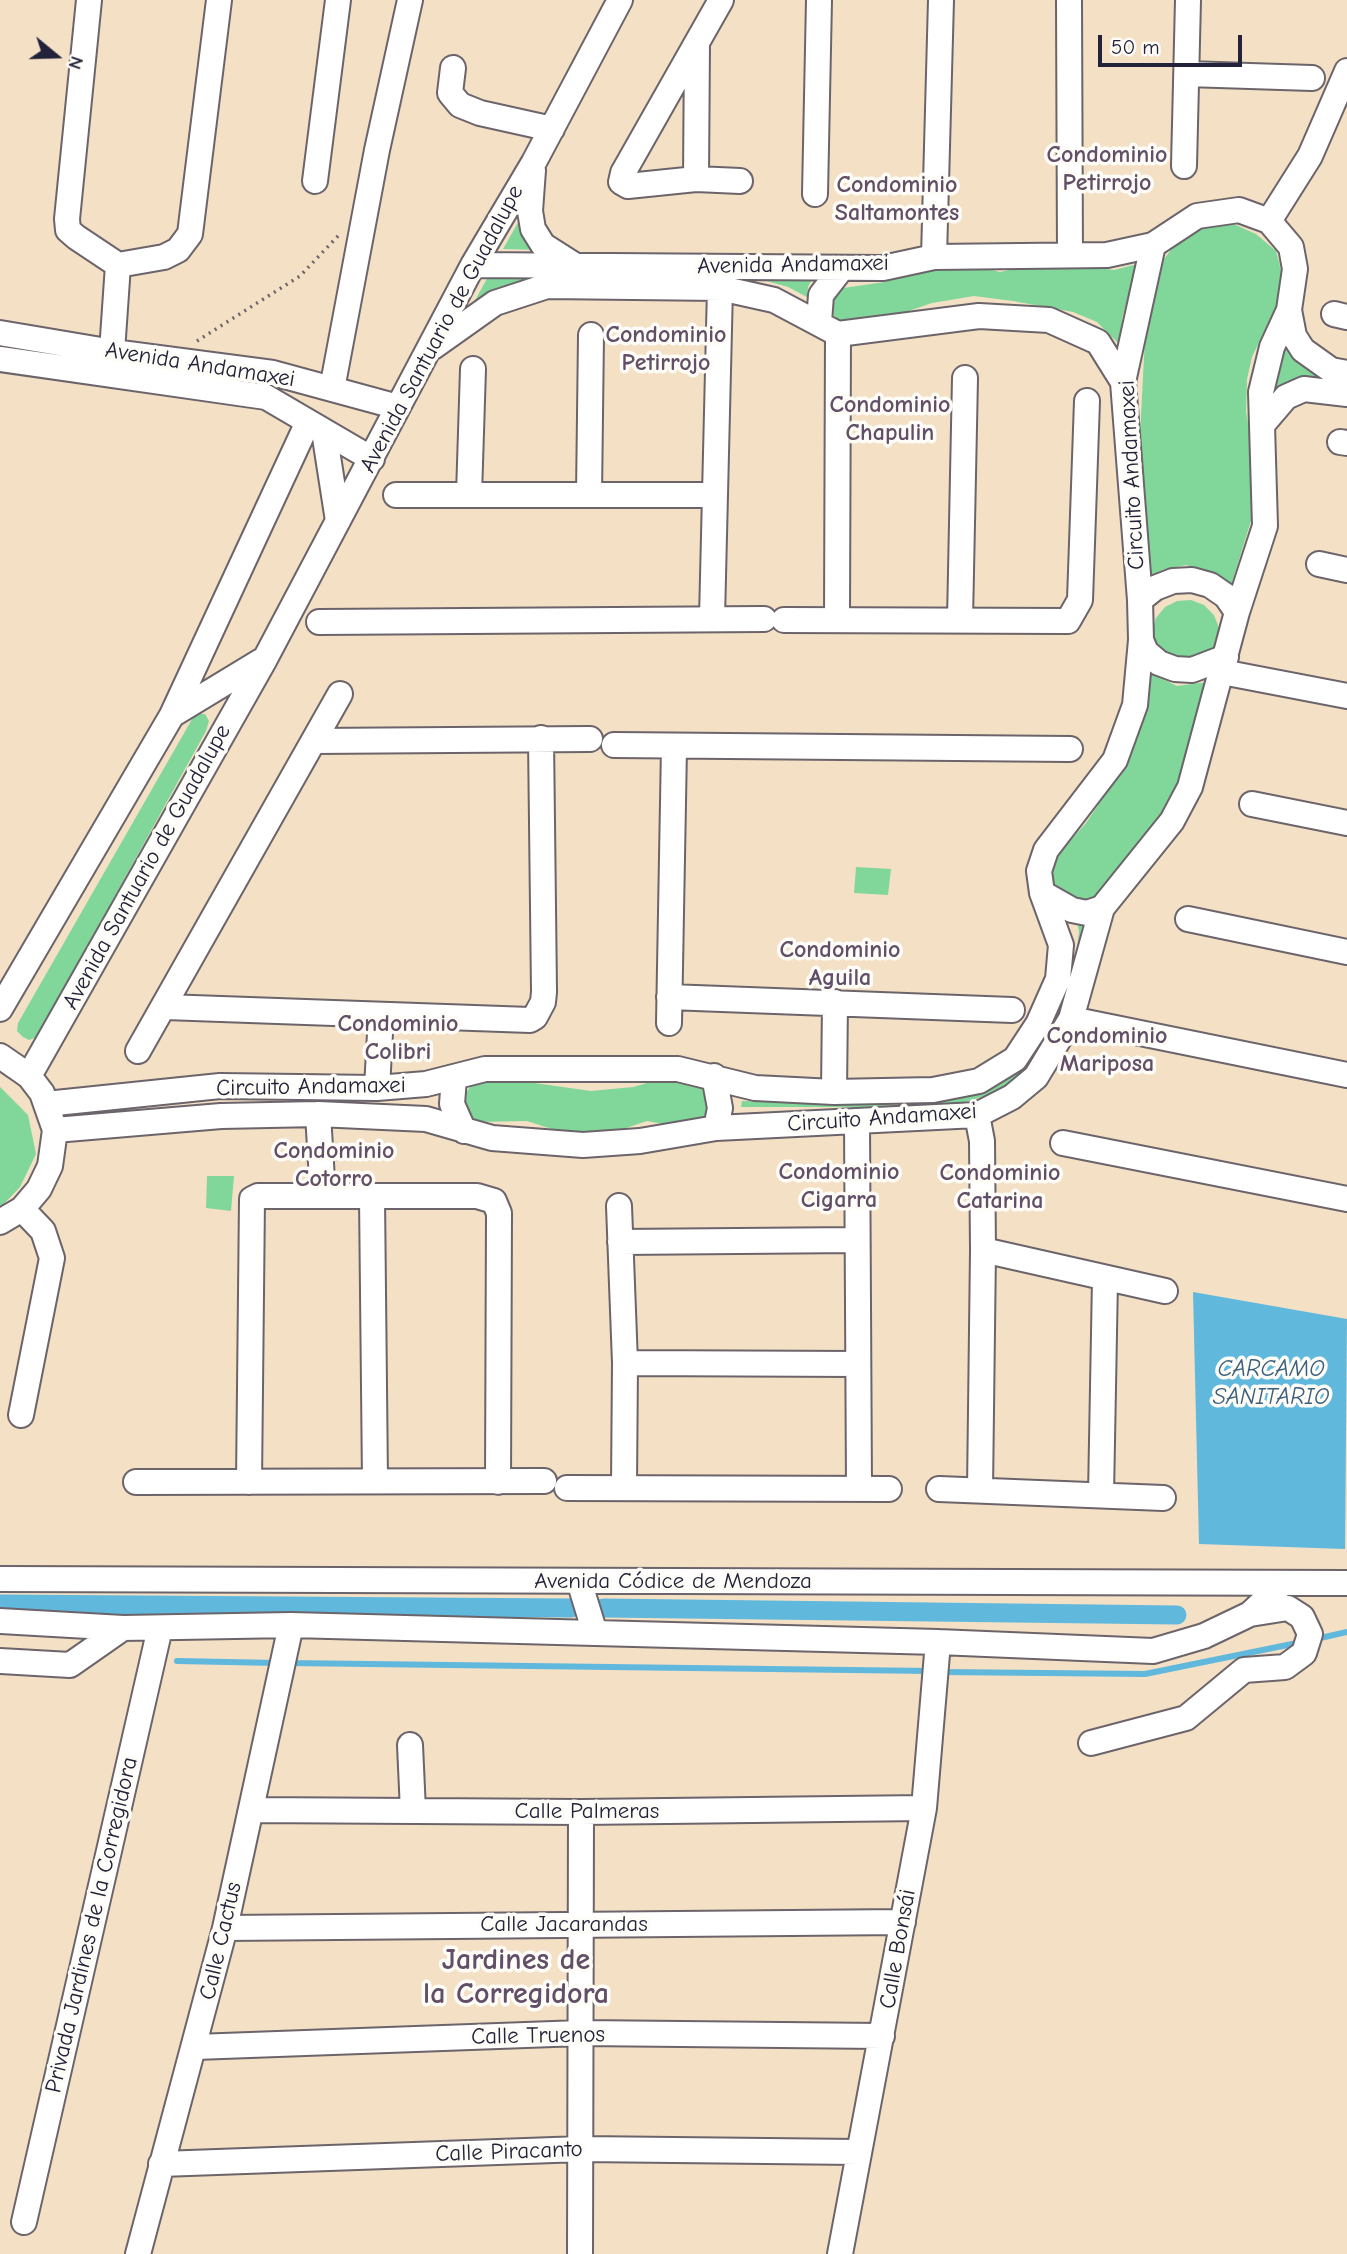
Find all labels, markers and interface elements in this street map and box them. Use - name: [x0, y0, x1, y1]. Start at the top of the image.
- north arrow: [21, 21, 91, 91]
- scale bar: [1102, 21, 1246, 65]
- text: 50 m: [1111, 35, 1160, 59]
- text: N: [63, 53, 88, 72]
- district label: Condominio Petirrojo: [1046, 141, 1168, 197]
- district label: Condominio Saltamontes: [835, 171, 959, 227]
- street label: Avenida Santuario de Guadalupe: [354, 181, 530, 477]
- street label: Avenida Andamaxei: [697, 250, 889, 280]
- district label: Condominio Petirrojo: [605, 321, 727, 377]
- street label: Avenida Andamaxei: [103, 336, 297, 394]
- street label: Circuito Andamaxei: [1113, 380, 1151, 570]
- district label: Condominio Chapulin: [829, 391, 951, 447]
- street label: Avenida Santuario de Guadalupe: [57, 720, 237, 1014]
- district label: Condominio Aguila: [779, 936, 901, 992]
- district label: Condominio Colibri: [337, 1010, 459, 1066]
- district label: Condominio Mariposa: [1046, 1022, 1168, 1078]
- street label: Circuito Andamaxei: [216, 1072, 406, 1102]
- street label: Circuito Andamaxei: [786, 1098, 978, 1138]
- district label: Condominio Cotorro: [273, 1137, 395, 1193]
- district label: Condominio Cigarra: [778, 1158, 900, 1214]
- district label: Condominio Catarina: [939, 1159, 1061, 1215]
- water label: CARCAMO SANITARIO: [1213, 1355, 1329, 1411]
- street label: Avenida Códice de Mendoza: [534, 1567, 812, 1595]
- street label: Privada Jardines de la Corregidora: [40, 1754, 144, 2096]
- street label: Calle Palmeras: [515, 1797, 659, 1825]
- street label: Calle Cactus: [194, 1879, 248, 2003]
- street label: Calle Bonsái: [874, 1887, 922, 2011]
- street label: Calle Jacarandas: [480, 1910, 648, 1938]
- district label: Jardines de la Corregidora: [423, 1943, 609, 2014]
- street label: Calle Truenos: [471, 2021, 605, 2051]
- street label: Calle Piracanto: [435, 2136, 583, 2168]

